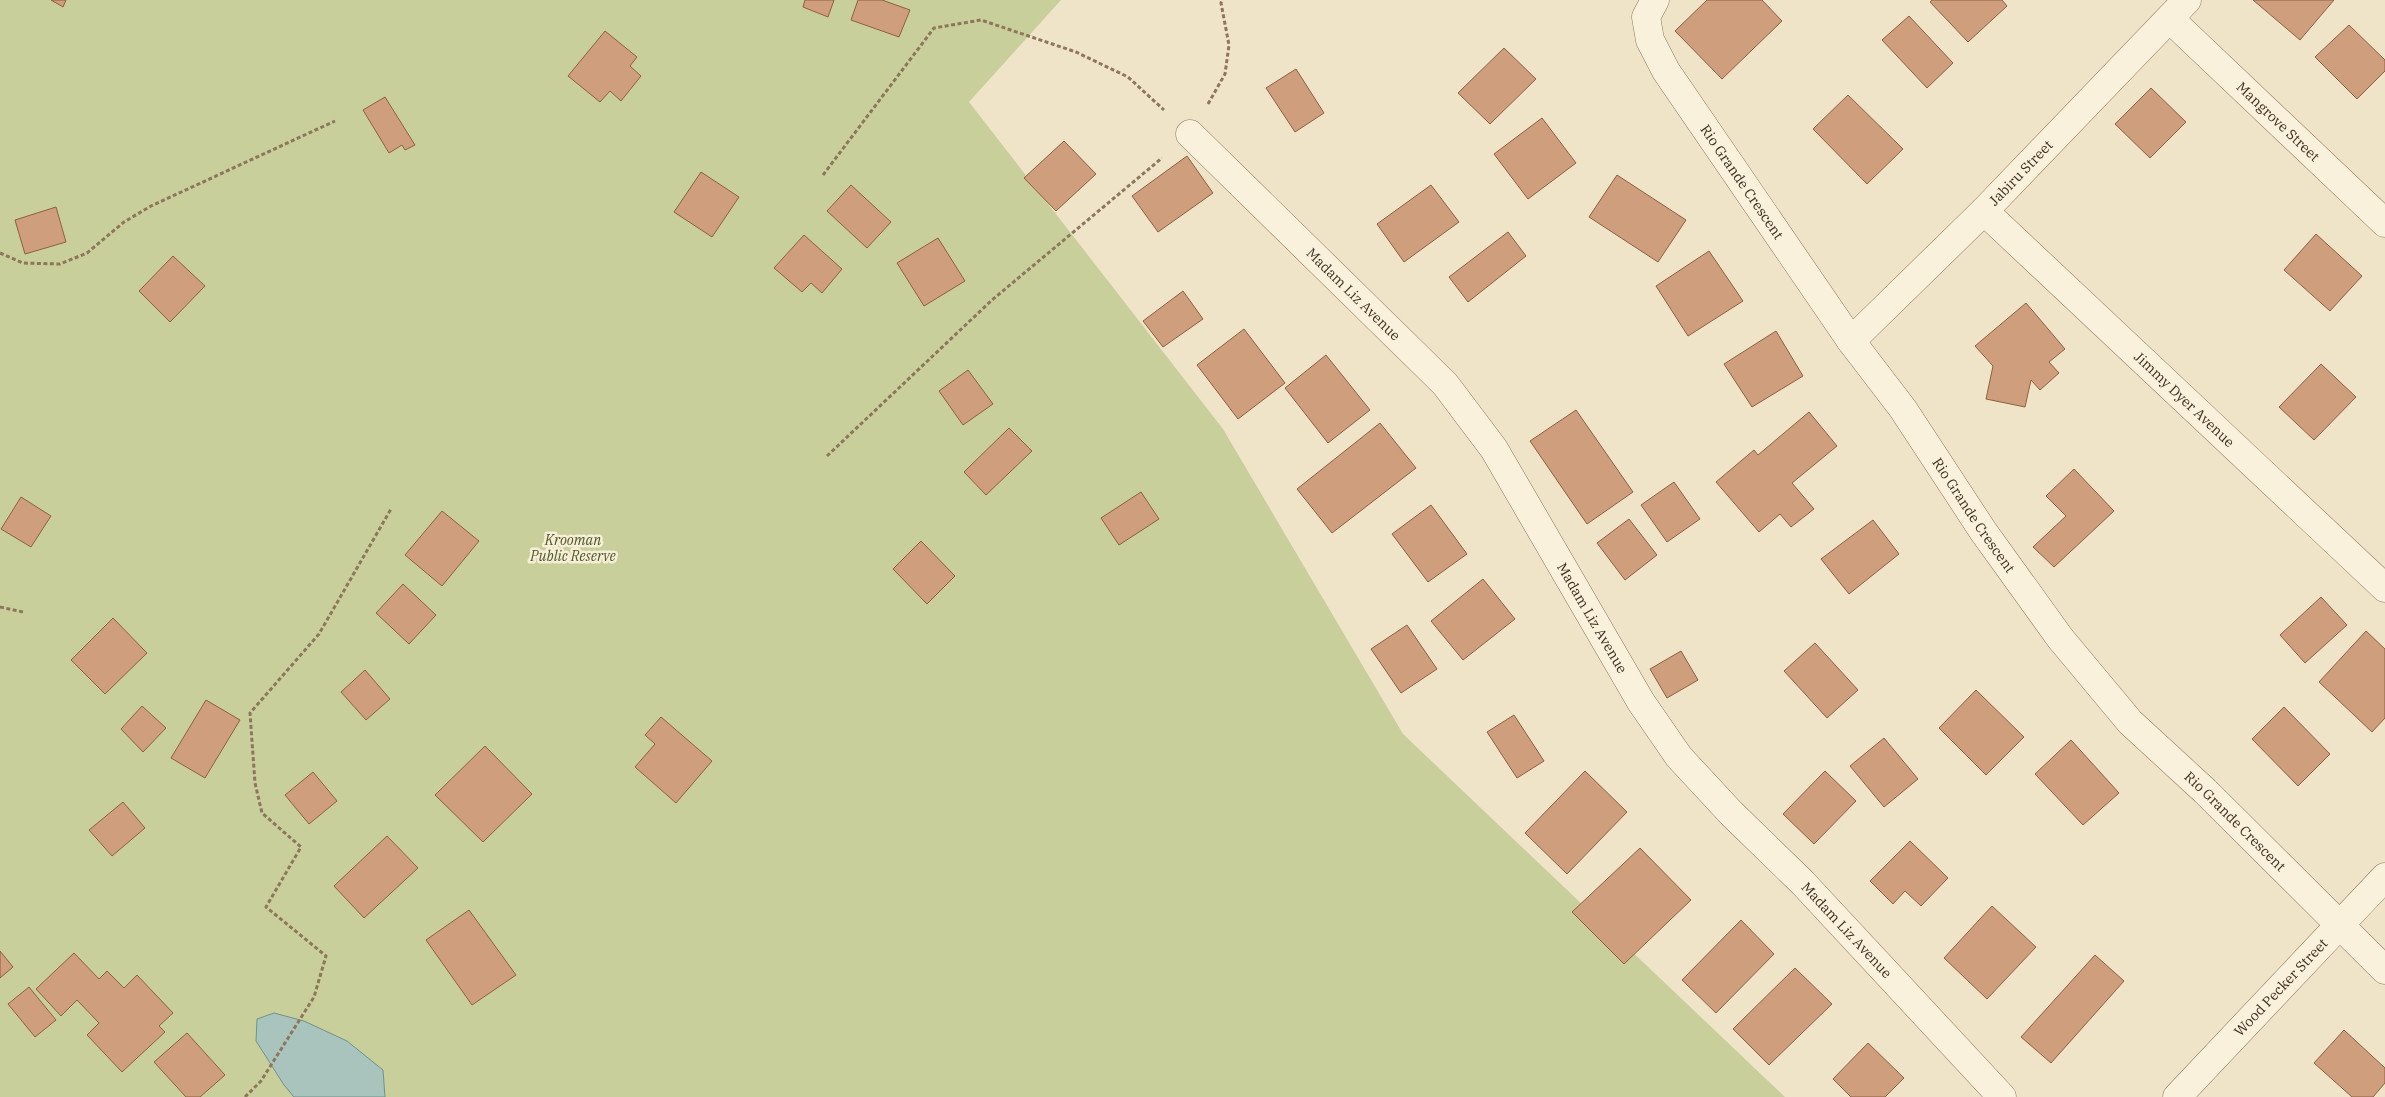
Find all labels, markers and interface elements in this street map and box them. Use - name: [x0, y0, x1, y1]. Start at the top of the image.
- street label: Mangrove Street: [2233, 78, 2323, 165]
- street label: Rio Grande Crescent: [1696, 121, 1788, 243]
- street label: Jabiru Street: [1985, 136, 2057, 209]
- street label: Madam Liz Avenue: [1303, 244, 1404, 345]
- street label: Jimmy Dyer Avenue: [2130, 348, 2238, 451]
- street label: Rio Grande Crescent: [1928, 454, 2019, 576]
- park label: Krooman Public Reserve: [529, 531, 617, 565]
- street label: Madam Liz Avenue: [1553, 559, 1631, 677]
- street label: Rio Grande Crescent: [2181, 767, 2290, 875]
- street label: Madam Liz Avenue: [1798, 878, 1896, 982]
- street label: Wood Pecker Street: [2230, 934, 2331, 1040]

